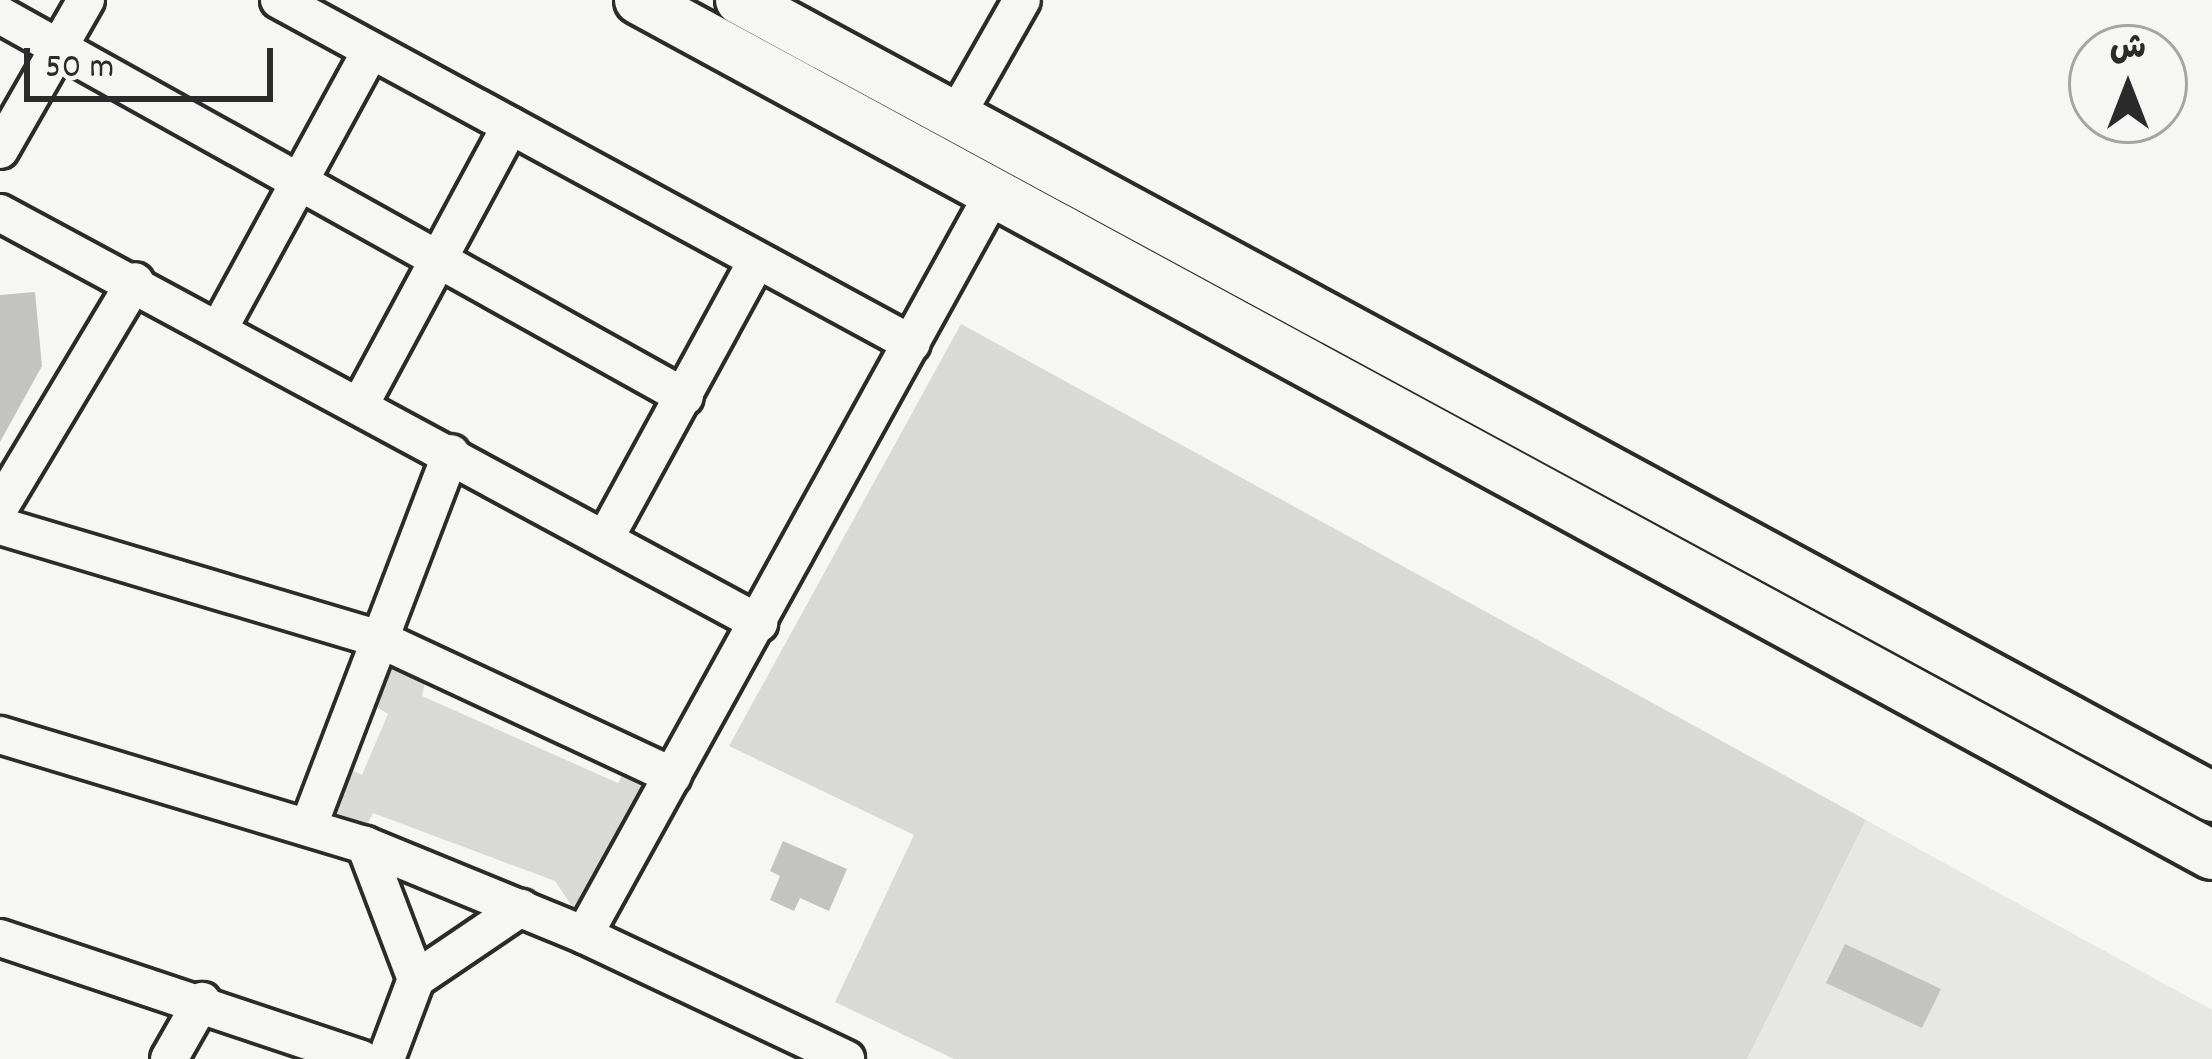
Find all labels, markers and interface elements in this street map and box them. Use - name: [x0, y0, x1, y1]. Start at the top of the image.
- scale bar: [30, 24, 279, 98]
- north arrow: [2068, 24, 2188, 144]
- text: ش: [2110, 27, 2146, 74]
- text: 50 m: [45, 43, 114, 95]

